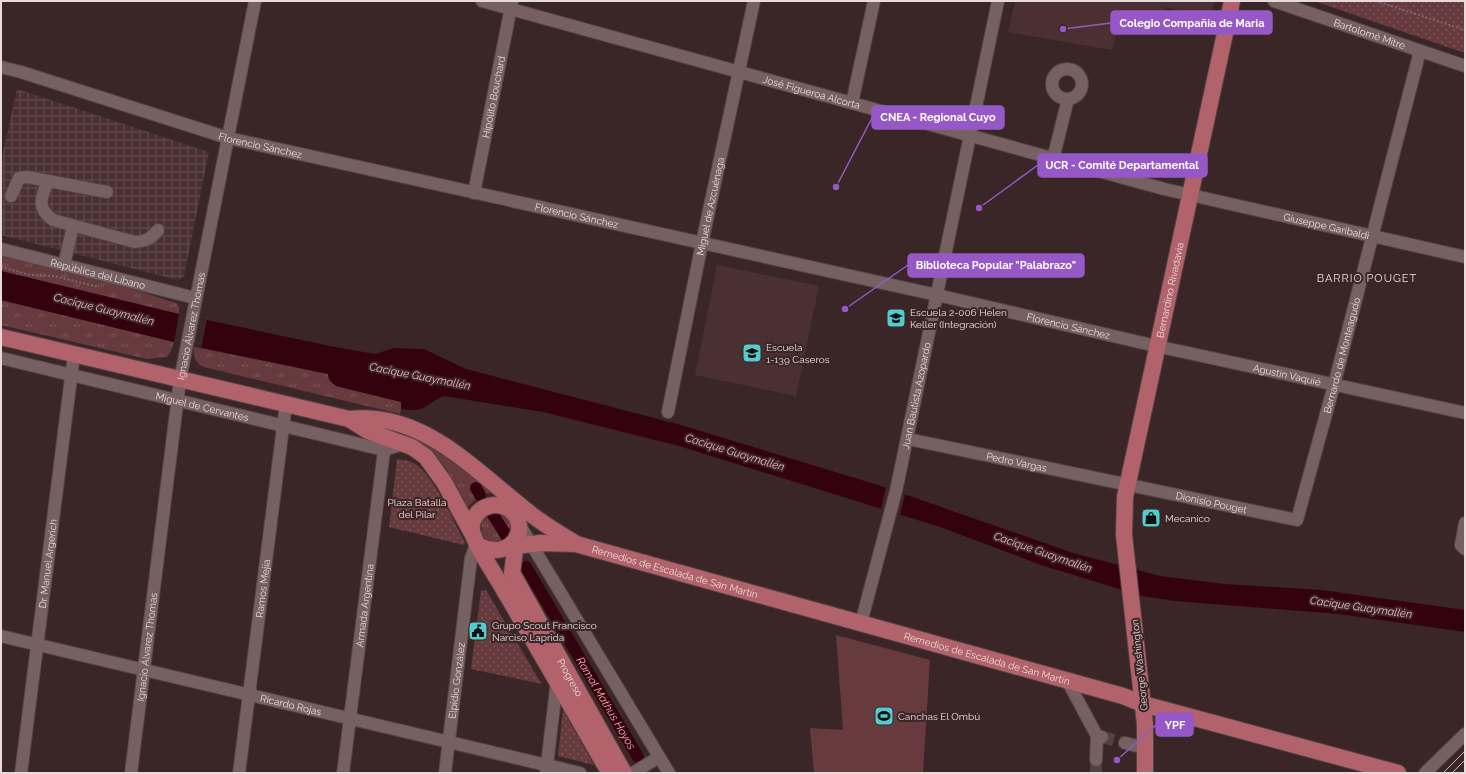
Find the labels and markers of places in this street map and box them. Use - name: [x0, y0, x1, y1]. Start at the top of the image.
- callout: Colegio Compañia de Maria: [1111, 11, 1272, 34]
- callout: CNEA - Regional Cuyo: [872, 106, 1004, 129]
- callout: UCR - Comité Departamental: [1038, 154, 1207, 177]
- callout: Biblioteca Popular "Palabrazo": [908, 254, 1084, 277]
- school or university icon: Escuela 2-006 Helen Keller (Integración): [885, 307, 907, 329]
- place label: Escuela 2-006 Helen Keller (Integración): [910, 307, 1007, 330]
- school or university icon: Escuela 1-139 Caseros: [741, 342, 763, 364]
- place label: Escuela 1-139 Caseros: [766, 342, 830, 365]
- shop icon: Mecanico: [1140, 507, 1162, 529]
- place label: Mecanico: [1165, 513, 1210, 524]
- public building icon: Grupo Scout Francisco Narciso Laprida: [467, 620, 489, 642]
- place label: Grupo Scout Francisco Narciso Laprida: [492, 620, 597, 643]
- sports icon: Canchas El Ombú: [873, 705, 895, 727]
- place label: Canchas El Ombú: [898, 711, 980, 722]
- callout: YPF: [1156, 713, 1193, 736]

